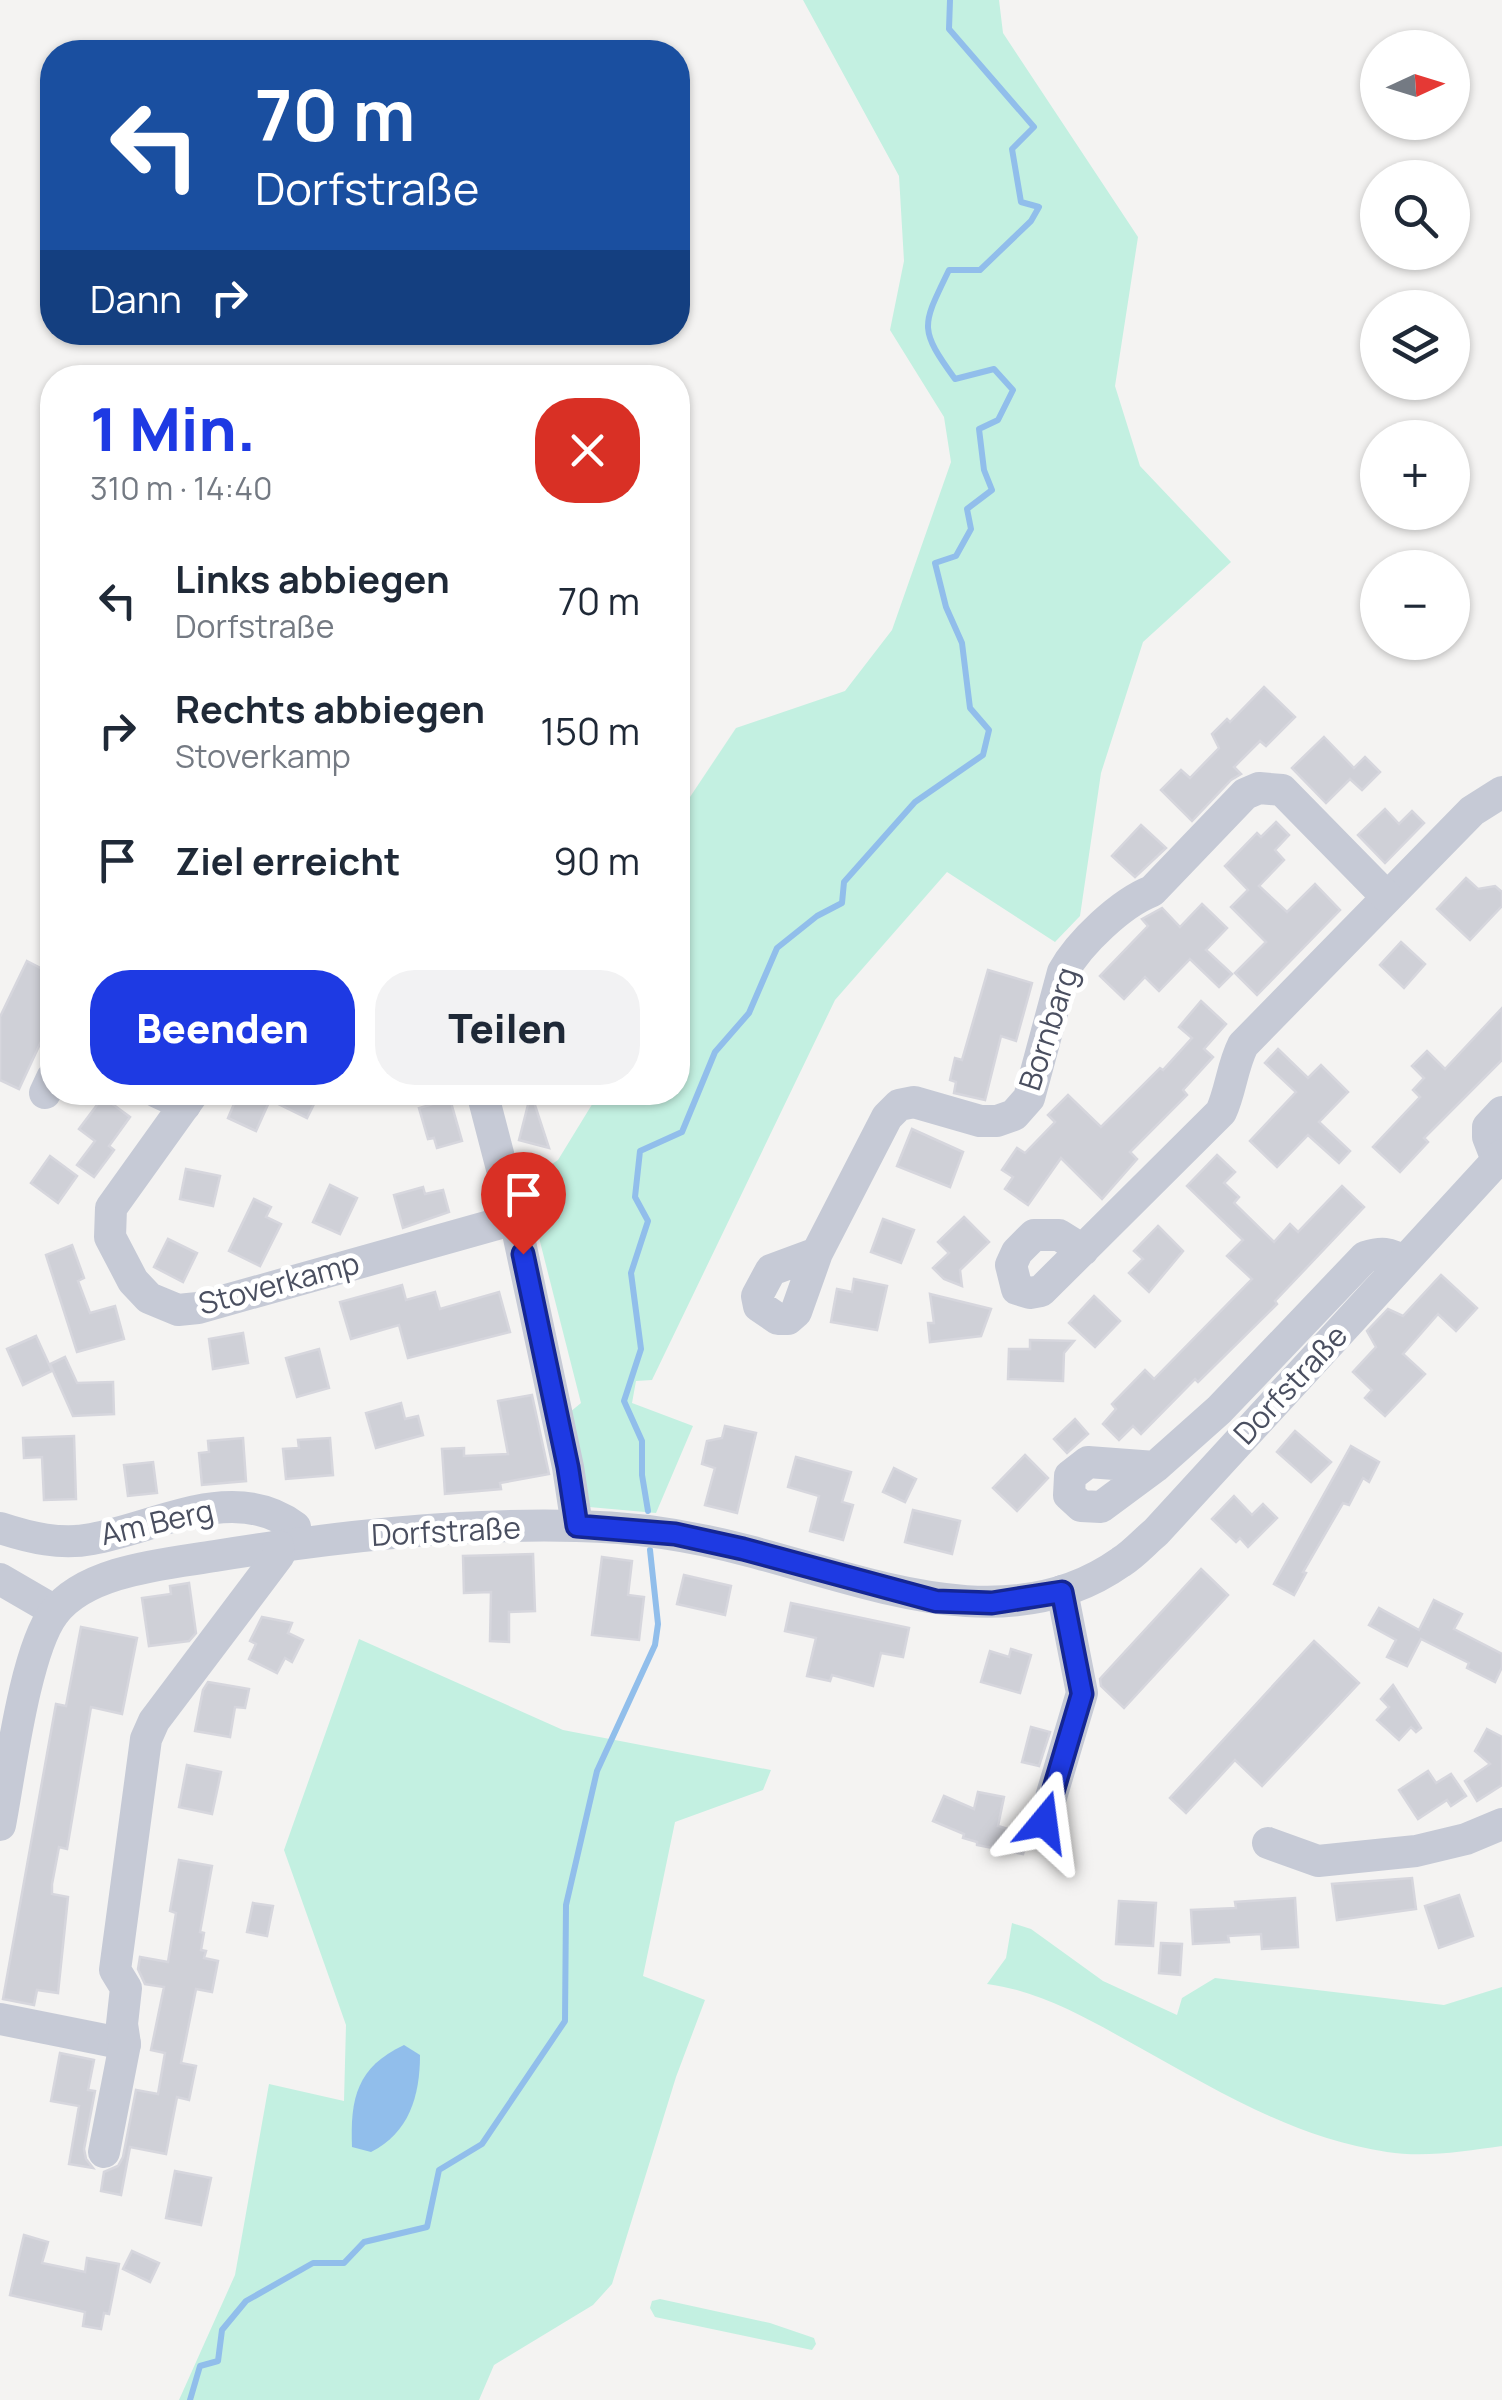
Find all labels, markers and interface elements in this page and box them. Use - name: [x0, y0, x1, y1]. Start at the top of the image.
- north arrow: [1360, 30, 1470, 140]
- map controls: [1360, 30, 1470, 660]
- text: 70 m: [255, 66, 415, 162]
- icon: left: [90, 80, 220, 210]
- text: Dorfstraße: [255, 157, 479, 219]
- button: search: [1360, 160, 1470, 270]
- icon: right: [202, 270, 257, 325]
- text: Dann: [90, 272, 182, 324]
- button: layers: [1360, 290, 1470, 400]
- text: 1 Min.: [90, 387, 256, 469]
- button: close: [535, 398, 640, 503]
- button: +: [1360, 420, 1470, 530]
- text: 310 m · 14:40: [90, 466, 273, 510]
- button: −: [1360, 550, 1470, 660]
- text: Links abbiegen: [175, 552, 450, 604]
- icon: left: [90, 573, 145, 628]
- text: 70 m: [558, 574, 640, 626]
- text: Dorfstraße: [175, 604, 334, 648]
- text: Rechts abbiegen: [175, 682, 485, 734]
- icon: right: [90, 703, 145, 758]
- text: 150 m: [540, 704, 640, 756]
- text: Stoverkamp: [175, 734, 351, 778]
- icon: arrive: [90, 833, 145, 888]
- text: Ziel erreicht: [175, 834, 400, 886]
- text: 90 m: [553, 834, 640, 886]
- street label: Bornbarg: [1008, 962, 1087, 1095]
- button: Beenden: [90, 970, 355, 1085]
- button: Teilen: [375, 970, 640, 1085]
- pin: [481, 1152, 566, 1255]
- icon: arrive: [496, 1167, 551, 1222]
- street label: Stoverkamp: [194, 1241, 364, 1324]
- street label: Dorfstraße: [1224, 1315, 1356, 1453]
- street label: Am Berg: [96, 1489, 217, 1554]
- street label: Dorfstraße: [370, 1506, 522, 1555]
- position arrow: [992, 1770, 1096, 1874]

